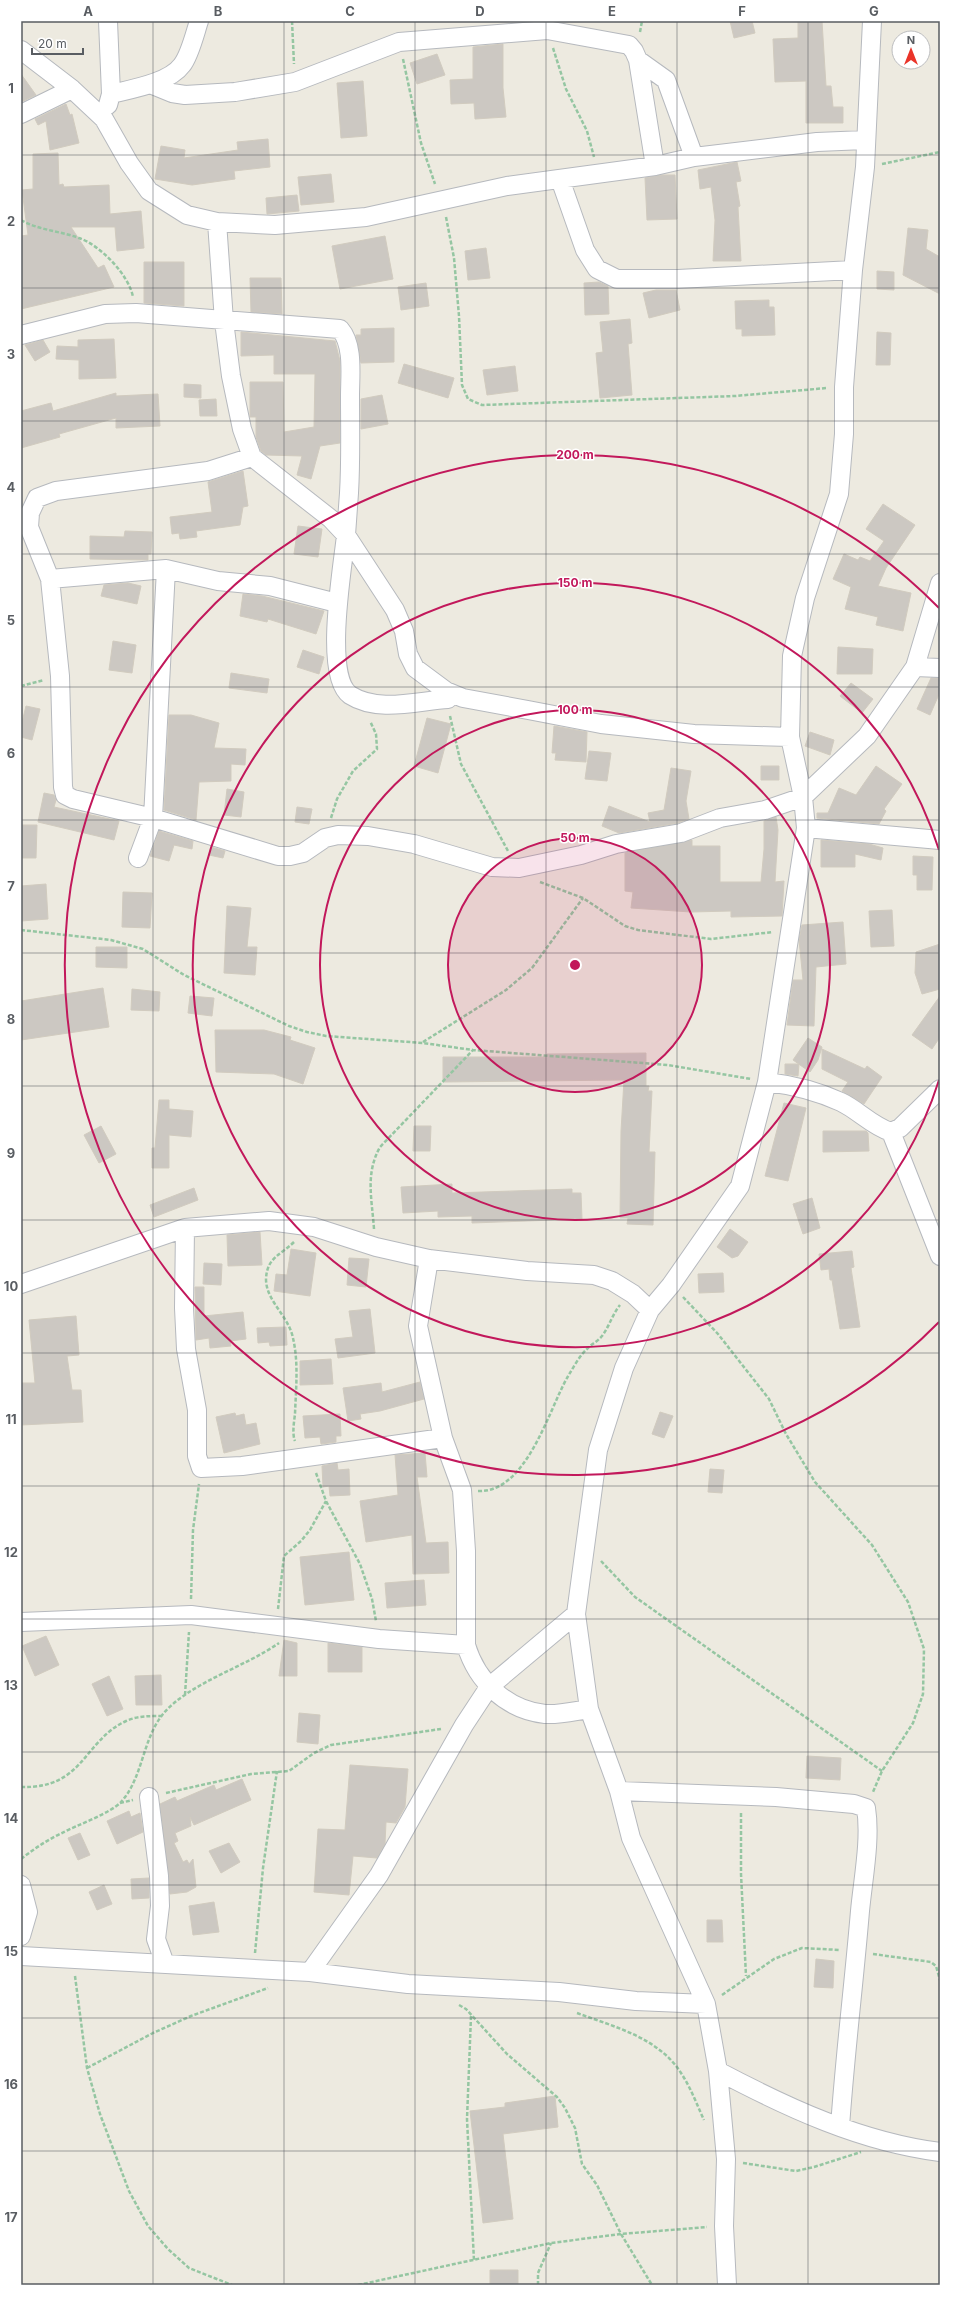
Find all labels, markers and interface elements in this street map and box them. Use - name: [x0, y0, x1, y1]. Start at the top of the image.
- text: A: [83, 3, 93, 19]
- text: B: [214, 3, 223, 19]
- text: C: [345, 3, 355, 19]
- text: D: [475, 3, 485, 19]
- text: E: [608, 3, 616, 19]
- text: F: [738, 3, 746, 19]
- text: G: [869, 3, 879, 19]
- scale bar: [32, 30, 83, 56]
- north arrow: [891, 30, 931, 70]
- text: N: [907, 33, 915, 47]
- text: 20 m: [38, 36, 67, 51]
- text: 1: [8, 80, 14, 96]
- text: 2: [7, 213, 15, 229]
- text: 3: [7, 346, 15, 362]
- text: 200 m: [556, 447, 594, 462]
- text: 4: [7, 479, 16, 495]
- text: 150 m: [558, 575, 592, 590]
- text: 5: [7, 612, 15, 628]
- text: 100 m: [557, 702, 593, 717]
- text: 6: [7, 745, 15, 761]
- text: 50 m: [560, 830, 590, 845]
- text: 7: [7, 878, 15, 894]
- centre of rings: [568, 958, 582, 972]
- text: 8: [7, 1011, 15, 1027]
- text: 9: [7, 1145, 15, 1161]
- text: 10: [4, 1278, 18, 1294]
- text: 11: [5, 1411, 17, 1427]
- text: 12: [4, 1544, 18, 1560]
- text: 13: [4, 1677, 18, 1693]
- text: 14: [4, 1810, 18, 1826]
- text: 15: [4, 1943, 18, 1959]
- text: 16: [4, 2076, 18, 2092]
- text: 17: [4, 2209, 18, 2225]

